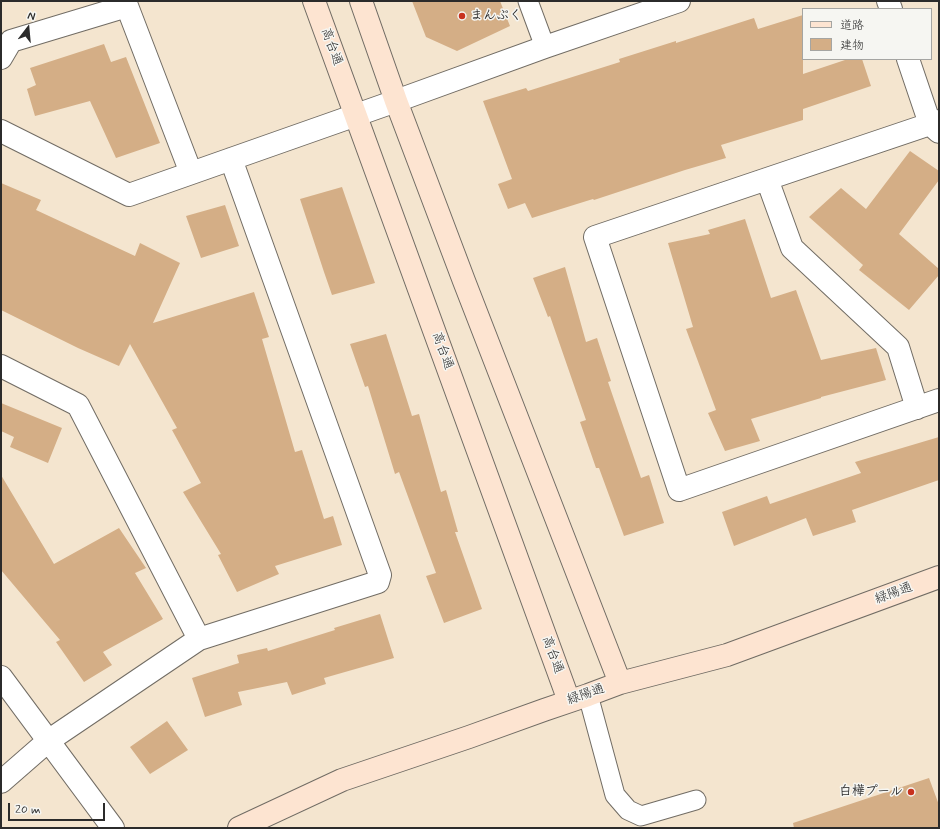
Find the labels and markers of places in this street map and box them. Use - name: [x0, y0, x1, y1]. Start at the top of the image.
- place label: まんぷく: [470, 8, 522, 24]
- marker: まんぷく: [457, 11, 467, 21]
- place label: 白樺プール: [839, 784, 903, 800]
- marker: 白樺プール: [906, 787, 916, 797]

